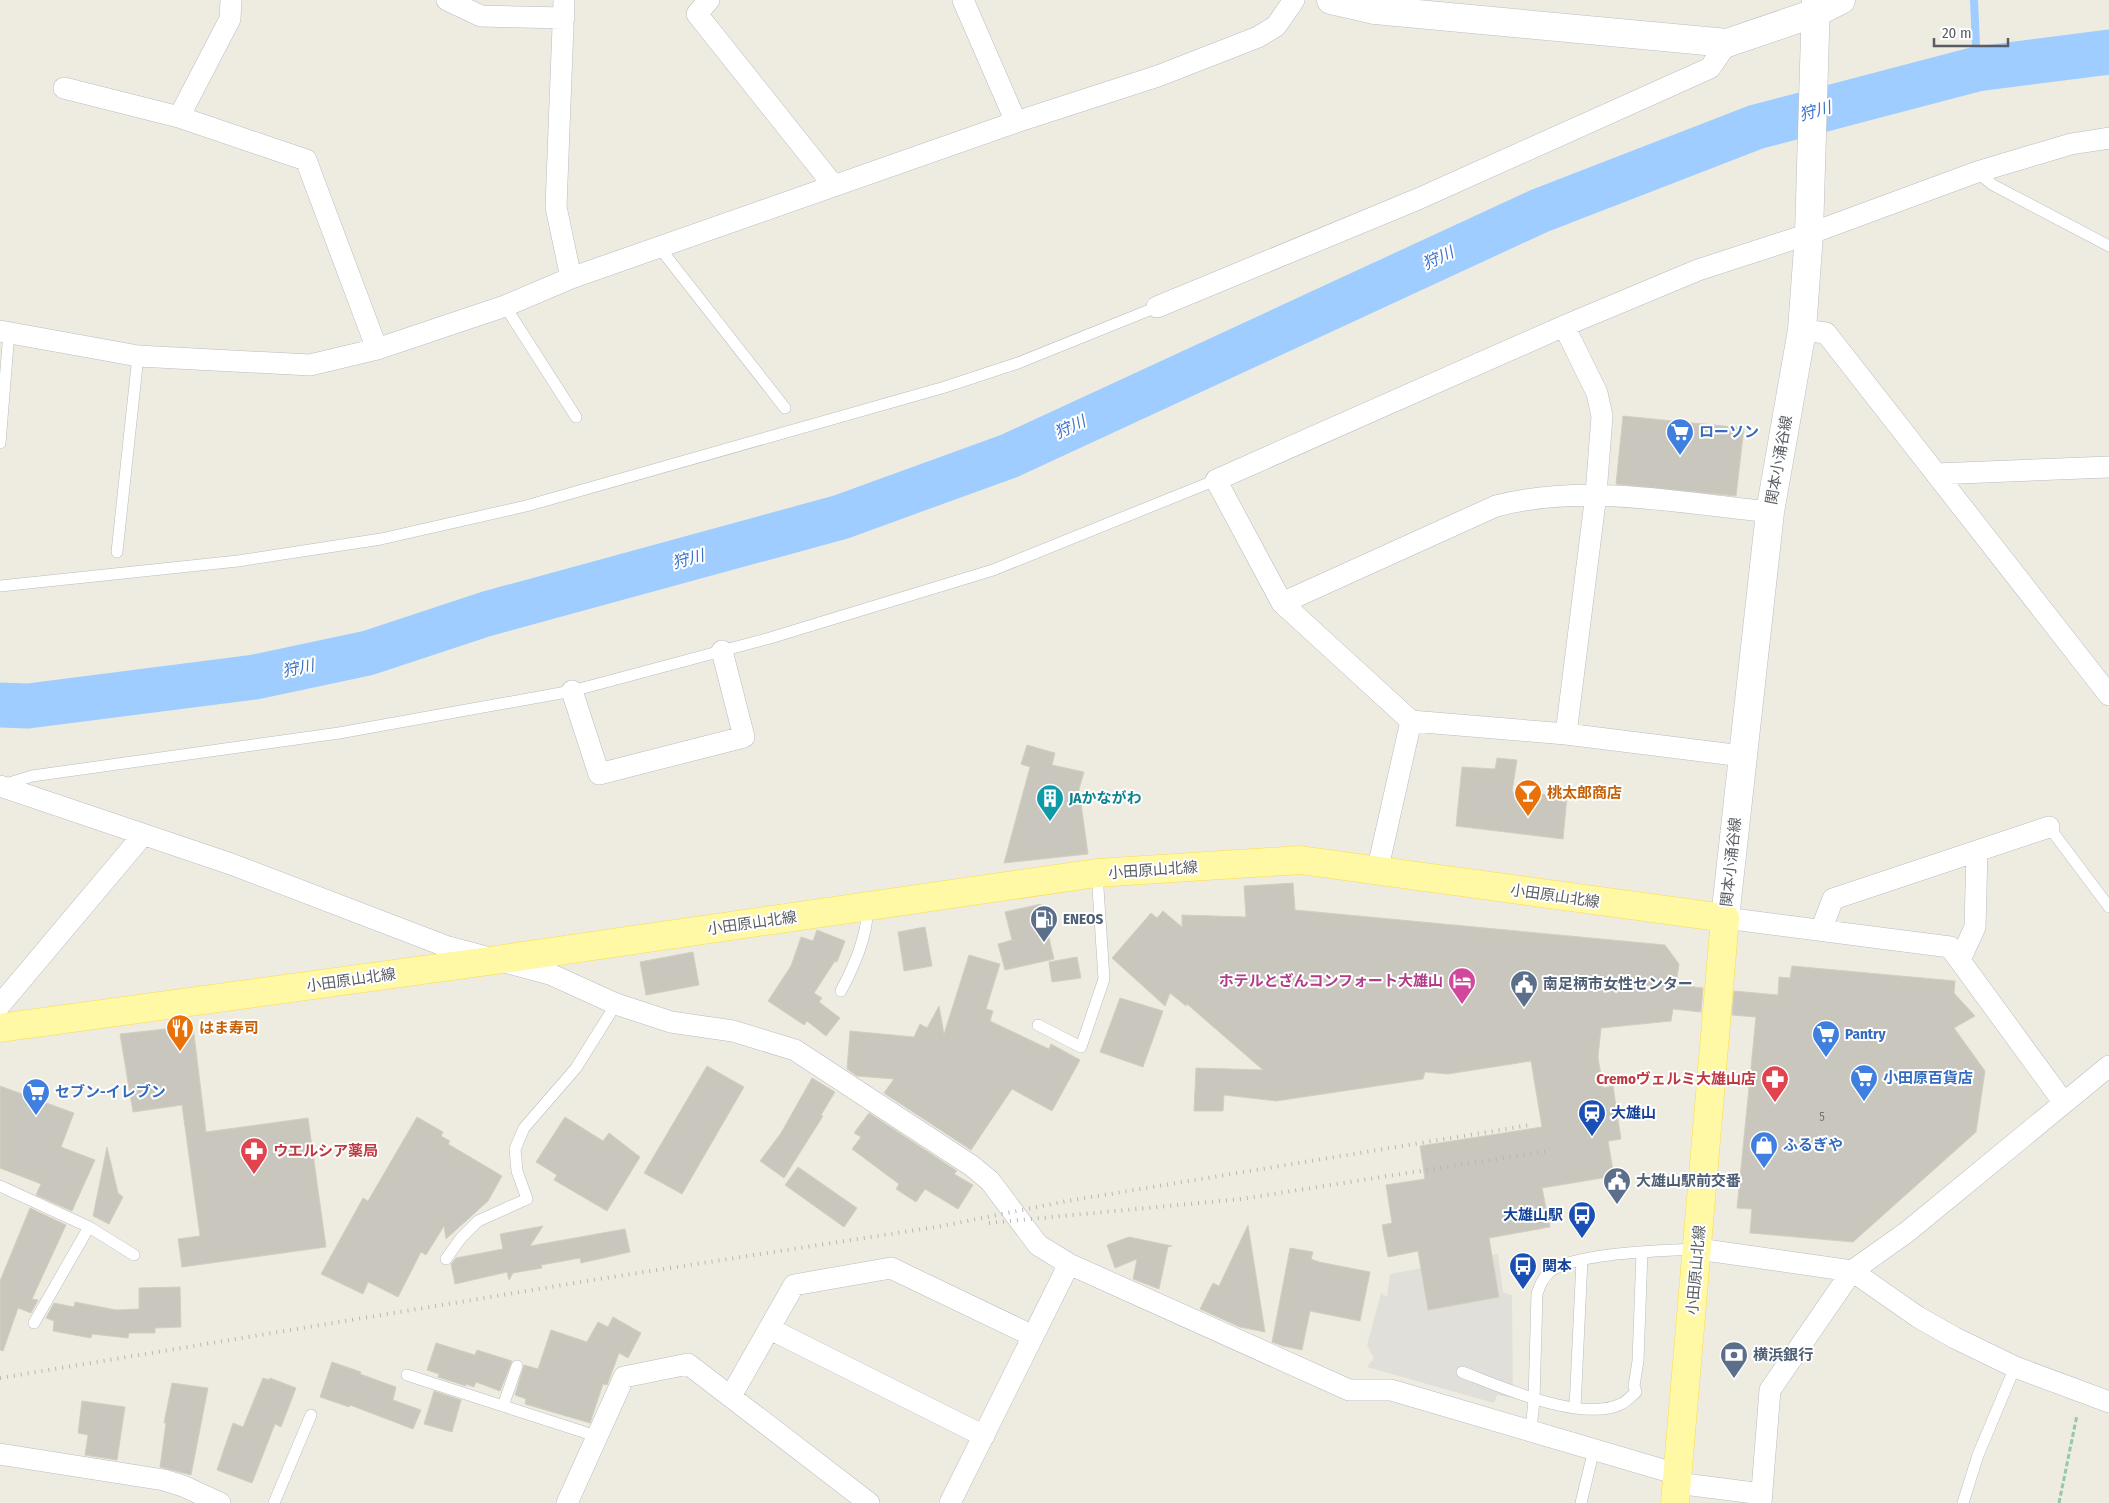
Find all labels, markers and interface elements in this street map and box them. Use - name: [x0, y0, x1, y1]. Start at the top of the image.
- scale bar: [1934, 15, 2008, 47]
- text: 20 m: [1942, 24, 1972, 42]
- water label: 狩川: [1797, 97, 1835, 124]
- water label: 狩川: [1419, 242, 1458, 273]
- water label: 狩川: [1051, 411, 1090, 442]
- street label: 関本小涌谷線: [1762, 414, 1796, 506]
- supermarket icon: ローソン: [1665, 417, 1695, 456]
- place label: ローソン: [1699, 423, 1759, 441]
- water label: 狩川: [670, 545, 708, 572]
- water label: 狩川: [280, 655, 318, 681]
- bar icon: 桃太郎商店: [1513, 778, 1543, 817]
- building icon: JAかながわ: [1035, 783, 1065, 822]
- place label: 桃太郎商店: [1547, 784, 1622, 802]
- place label: JAかながわ: [1068, 789, 1142, 807]
- street label: 関本小涌谷線: [1717, 816, 1745, 908]
- street label: 小田原山北線: [1107, 858, 1199, 882]
- street label: 小田原山北線: [1509, 881, 1601, 911]
- fuel station icon: ENEOS: [1029, 904, 1059, 943]
- street label: 小田原山北線: [706, 908, 798, 938]
- place label: ENEOS: [1063, 910, 1103, 928]
- street label: 小田原山北線: [305, 965, 397, 995]
- hotel icon: ホテルとざんコンフォート大雄山: [1447, 966, 1477, 1005]
- public building icon: 南足柄市女性センター: [1509, 969, 1539, 1008]
- place label: ホテルとざんコンフォート大雄山: [1218, 972, 1443, 990]
- place label: 南足柄市女性センター: [1543, 975, 1693, 993]
- restaurant icon: はま寿司: [165, 1013, 195, 1052]
- place label: はま寿司: [199, 1019, 259, 1037]
- supermarket icon: Pantry: [1811, 1019, 1841, 1058]
- place label: Pantry: [1845, 1025, 1887, 1043]
- supermarket icon: 小田原百貨店: [1849, 1063, 1879, 1102]
- pharmacy icon: Cremoヴェルミ大雄山店: [1760, 1064, 1790, 1103]
- place label: 小田原百貨店: [1883, 1069, 1973, 1087]
- place label: Cremoヴェルミ大雄山店: [1596, 1070, 1756, 1088]
- supermarket icon: セブン-イレブン: [21, 1077, 51, 1116]
- place label: セブン-イレブン: [55, 1083, 166, 1101]
- station icon: 大雄山: [1577, 1098, 1607, 1137]
- place label: 大雄山: [1611, 1104, 1656, 1122]
- house number: 5: [1819, 1110, 1825, 1124]
- shop icon: ふるぎや: [1749, 1130, 1779, 1169]
- pharmacy icon: ウエルシア薬局: [239, 1136, 269, 1175]
- place label: ふるぎや: [1783, 1136, 1843, 1154]
- place label: ウエルシア薬局: [273, 1142, 378, 1160]
- public building icon: 大雄山駅前交番: [1602, 1166, 1632, 1205]
- place label: 大雄山駅前交番: [1636, 1172, 1741, 1190]
- bus stop icon: 大雄山駅: [1567, 1200, 1597, 1239]
- place label: 大雄山駅: [1503, 1206, 1563, 1224]
- street label: 小田原山北線: [1683, 1224, 1709, 1316]
- bus stop icon: 関本: [1508, 1251, 1538, 1290]
- place label: 関本: [1542, 1257, 1572, 1275]
- bank icon: 横浜銀行: [1719, 1340, 1749, 1379]
- place label: 横浜銀行: [1753, 1346, 1813, 1364]

